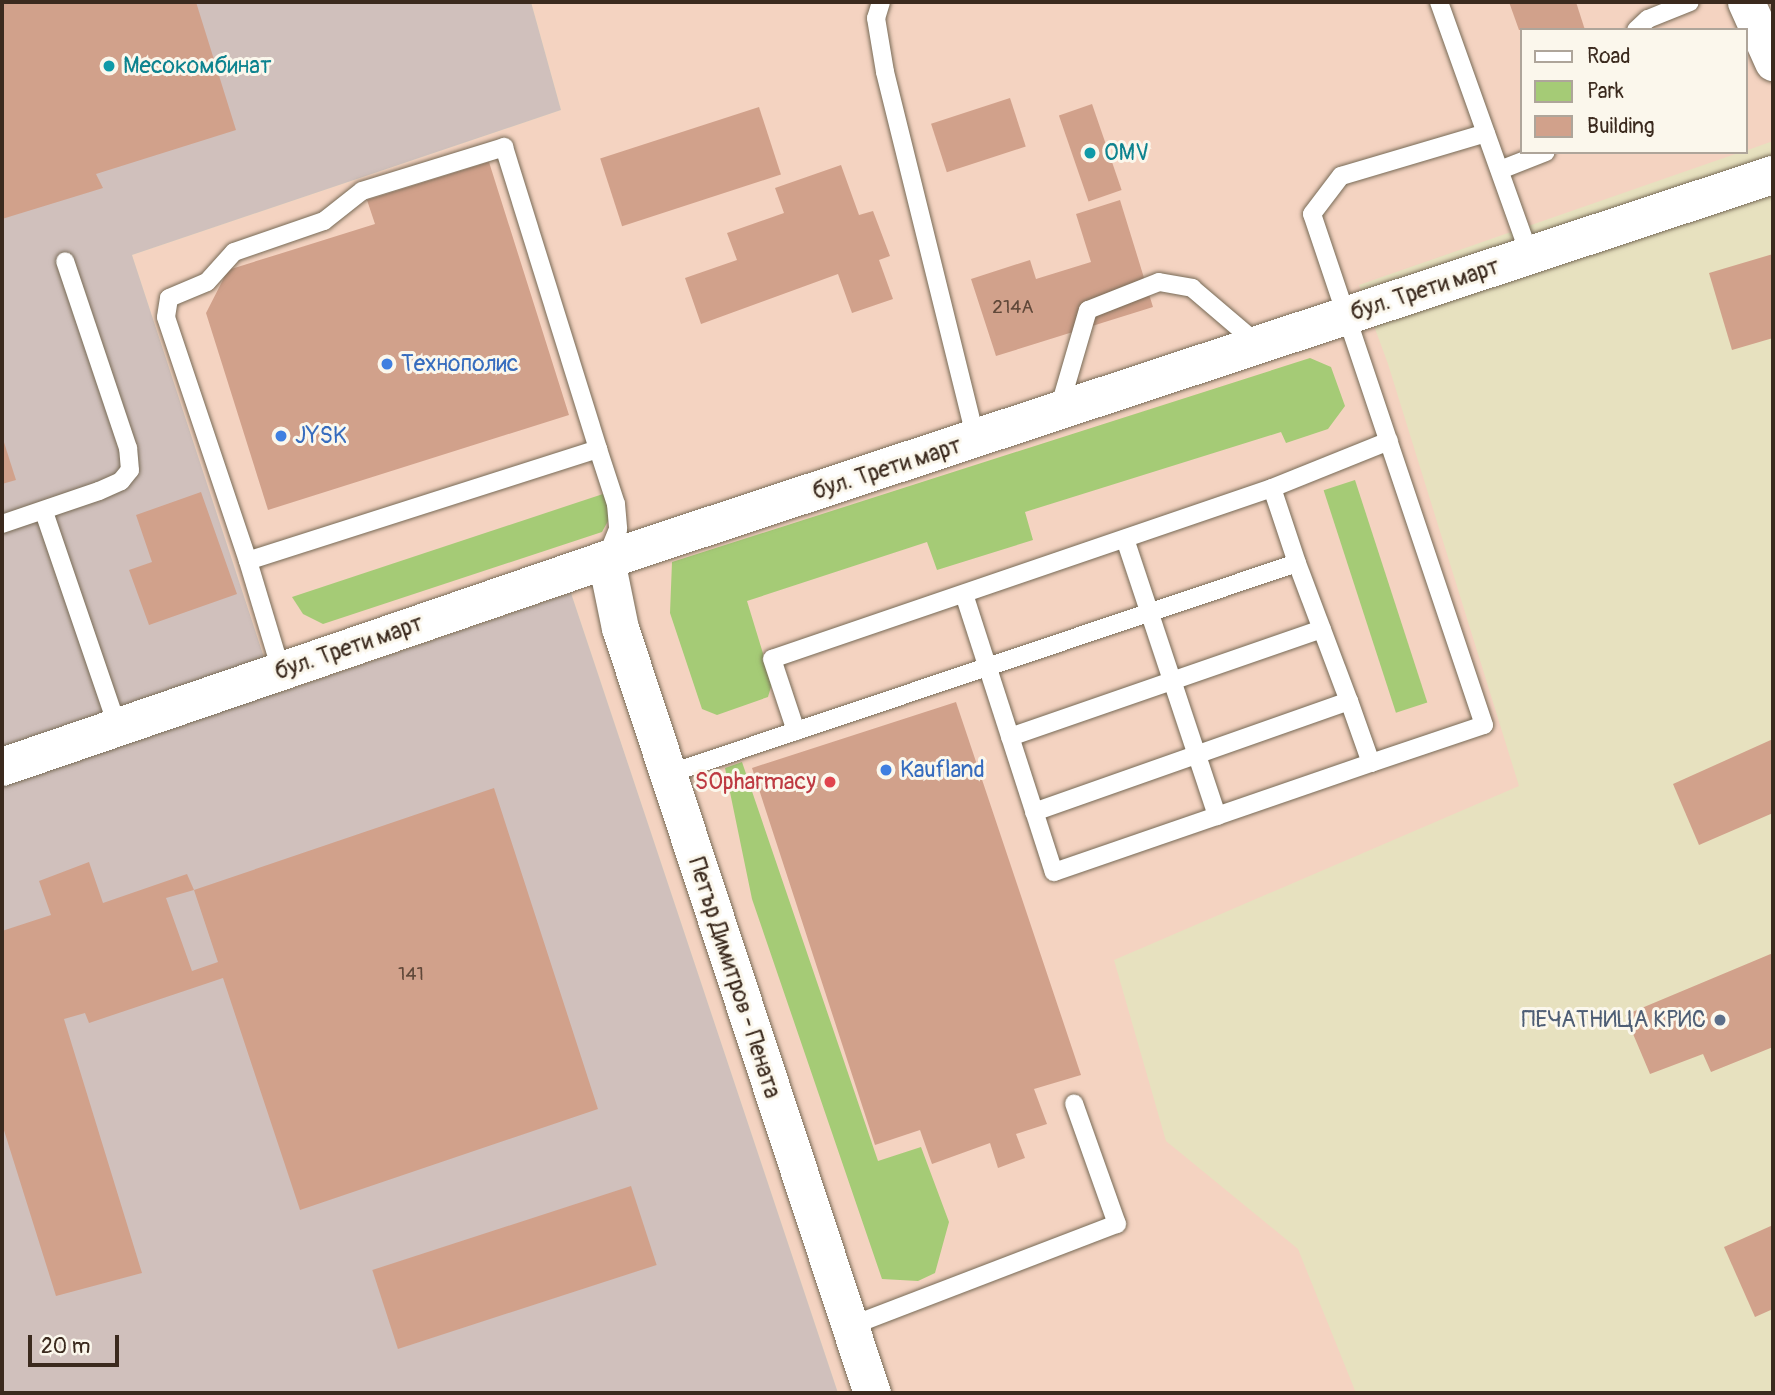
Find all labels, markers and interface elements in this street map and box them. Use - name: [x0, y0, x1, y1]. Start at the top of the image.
- legend: [1520, 28, 1747, 154]
- text: Road: [1587, 43, 1631, 70]
- place label: Месокомбинат: [123, 52, 271, 80]
- marker: Месокомбинат: [101, 58, 117, 74]
- text: Park: [1587, 78, 1624, 105]
- text: Building: [1587, 113, 1654, 140]
- place label: OMV: [1104, 139, 1149, 167]
- marker: OMV: [1082, 145, 1098, 161]
- street label: бул. Трети март: [1347, 253, 1503, 327]
- house number: 214А: [992, 297, 1034, 319]
- place label: Технополис: [401, 350, 519, 378]
- marker: Технополис: [379, 356, 395, 372]
- place label: JYSK: [295, 422, 347, 450]
- marker: JYSK: [273, 428, 289, 444]
- street label: бул. Трети март: [809, 432, 965, 506]
- street label: бул. Трети март: [271, 610, 427, 686]
- place label: Kaufland: [900, 756, 985, 784]
- marker: Kaufland: [878, 762, 894, 778]
- place label: SOpharmacy: [695, 768, 816, 796]
- marker: SOpharmacy: [822, 774, 838, 790]
- street label: Петър Димитров - Пената: [682, 854, 786, 1102]
- house number: 141: [398, 964, 424, 986]
- place label: ПЕЧАТНИЦА КРИС: [1521, 1006, 1706, 1034]
- marker: ПЕЧАТНИЦА КРИС: [1712, 1012, 1728, 1028]
- scale bar: [32, 1322, 122, 1366]
- text: 20 m: [41, 1333, 90, 1360]

